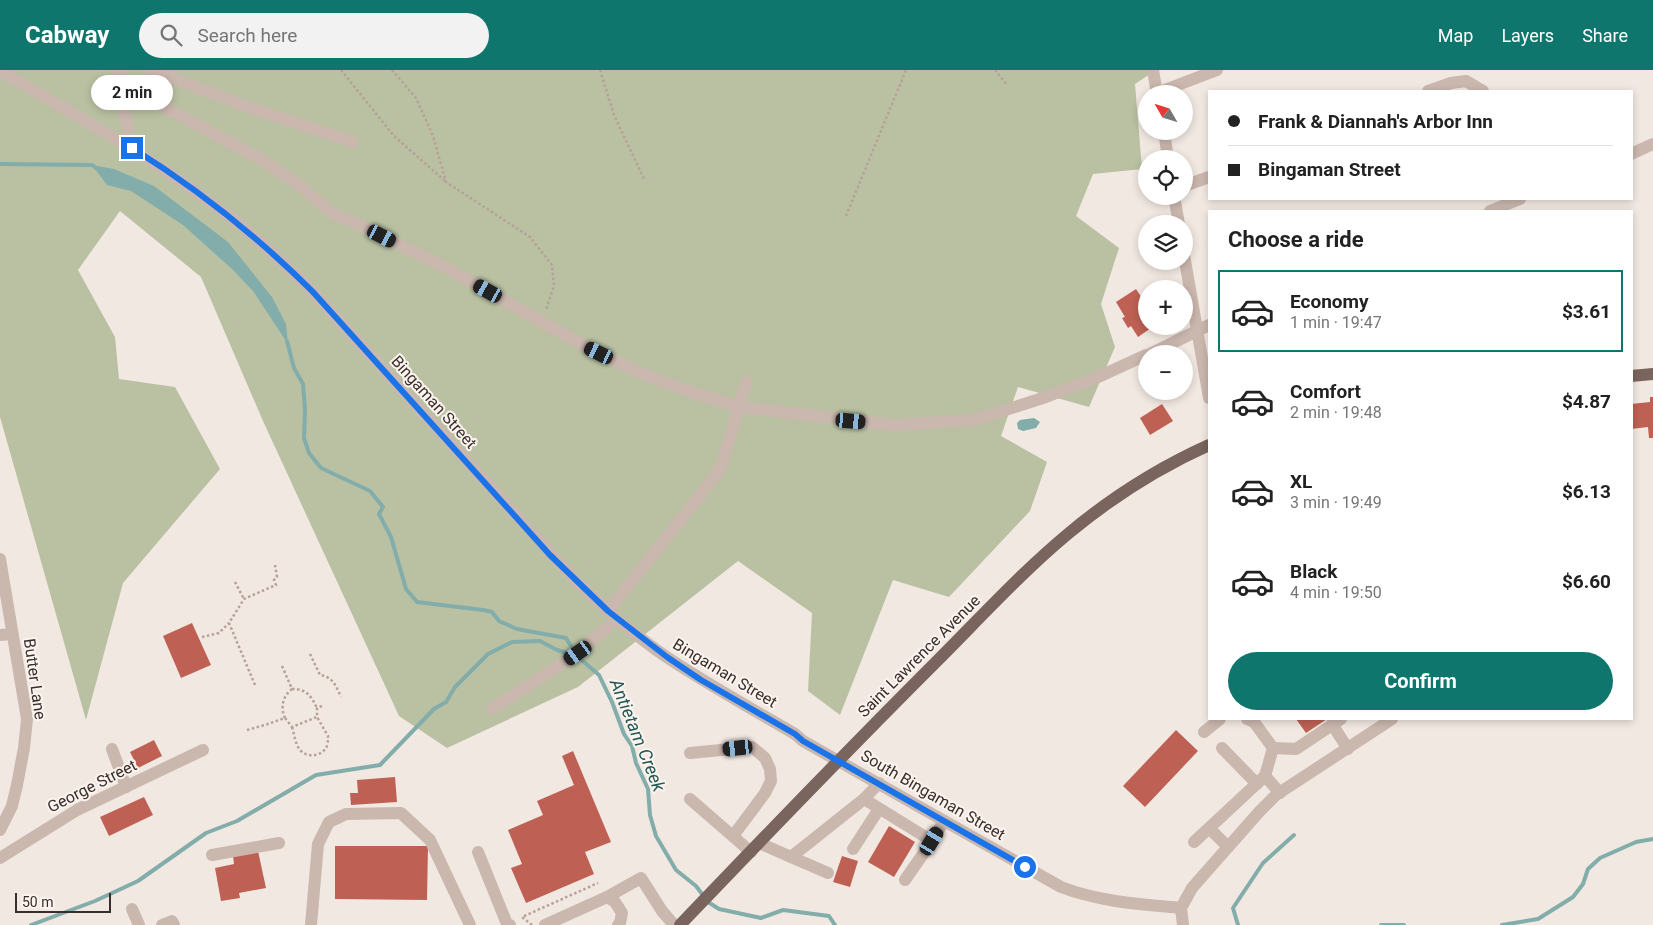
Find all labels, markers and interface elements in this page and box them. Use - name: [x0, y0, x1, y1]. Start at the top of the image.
- search box: [139, 13, 489, 58]
- text: Cabway: [25, 21, 109, 49]
- icon: search: [157, 21, 185, 49]
- text: Search here: [197, 24, 297, 47]
- text: Map: [1438, 25, 1473, 46]
- text: Layers: [1501, 25, 1554, 46]
- text: Share: [1582, 25, 1628, 46]
- callout: 2 min: [91, 75, 173, 110]
- text: 2 min: [112, 83, 152, 102]
- north arrow: [1138, 85, 1192, 140]
- map controls: [1138, 85, 1193, 400]
- text: Frank & Diannah's Arbor Inn: [1258, 110, 1493, 133]
- route end: [121, 137, 143, 159]
- button: locate: [1138, 150, 1193, 205]
- text: Bingaman Street: [1258, 158, 1401, 181]
- button: layers: [1138, 215, 1193, 270]
- car: [365, 223, 398, 249]
- text: Choose a ride: [1228, 227, 1364, 252]
- car: [471, 277, 504, 305]
- button: +: [1138, 280, 1193, 335]
- icon: car: [1230, 289, 1275, 334]
- text: Economy: [1290, 290, 1369, 313]
- text: $3.61: [1562, 300, 1611, 323]
- text: 1 min · 19:47: [1290, 313, 1382, 332]
- car: [582, 340, 615, 366]
- button: −: [1138, 345, 1193, 400]
- street label: Bingaman Street: [387, 352, 481, 452]
- icon: car: [1230, 379, 1275, 424]
- text: Comfort: [1290, 380, 1361, 403]
- text: $4.87: [1562, 390, 1611, 413]
- text: 2 min · 19:48: [1290, 403, 1382, 422]
- car: [835, 412, 866, 430]
- icon: car: [1230, 469, 1275, 514]
- text: XL: [1290, 470, 1312, 493]
- text: $6.13: [1562, 480, 1611, 503]
- text: 3 min · 19:49: [1290, 493, 1382, 512]
- icon: car: [1230, 559, 1275, 604]
- text: Black: [1290, 560, 1337, 583]
- text: $6.60: [1562, 570, 1611, 593]
- text: 4 min · 19:50: [1290, 583, 1382, 602]
- street label: Saint Lawrence Avenue: [854, 591, 984, 721]
- street label: Bingaman Street: [669, 634, 781, 712]
- street label: Butter Lane: [20, 637, 50, 721]
- car: [561, 638, 594, 668]
- button: Confirm: [1228, 652, 1613, 710]
- water label: Antietam Creek: [605, 675, 671, 795]
- car: [722, 739, 753, 757]
- street label: South Bingaman Street: [857, 746, 1009, 844]
- street label: George Street: [44, 755, 140, 817]
- car: [917, 824, 946, 858]
- route start: [1014, 856, 1036, 878]
- scale bar: [15, 890, 111, 913]
- text: 50 m: [22, 894, 54, 910]

